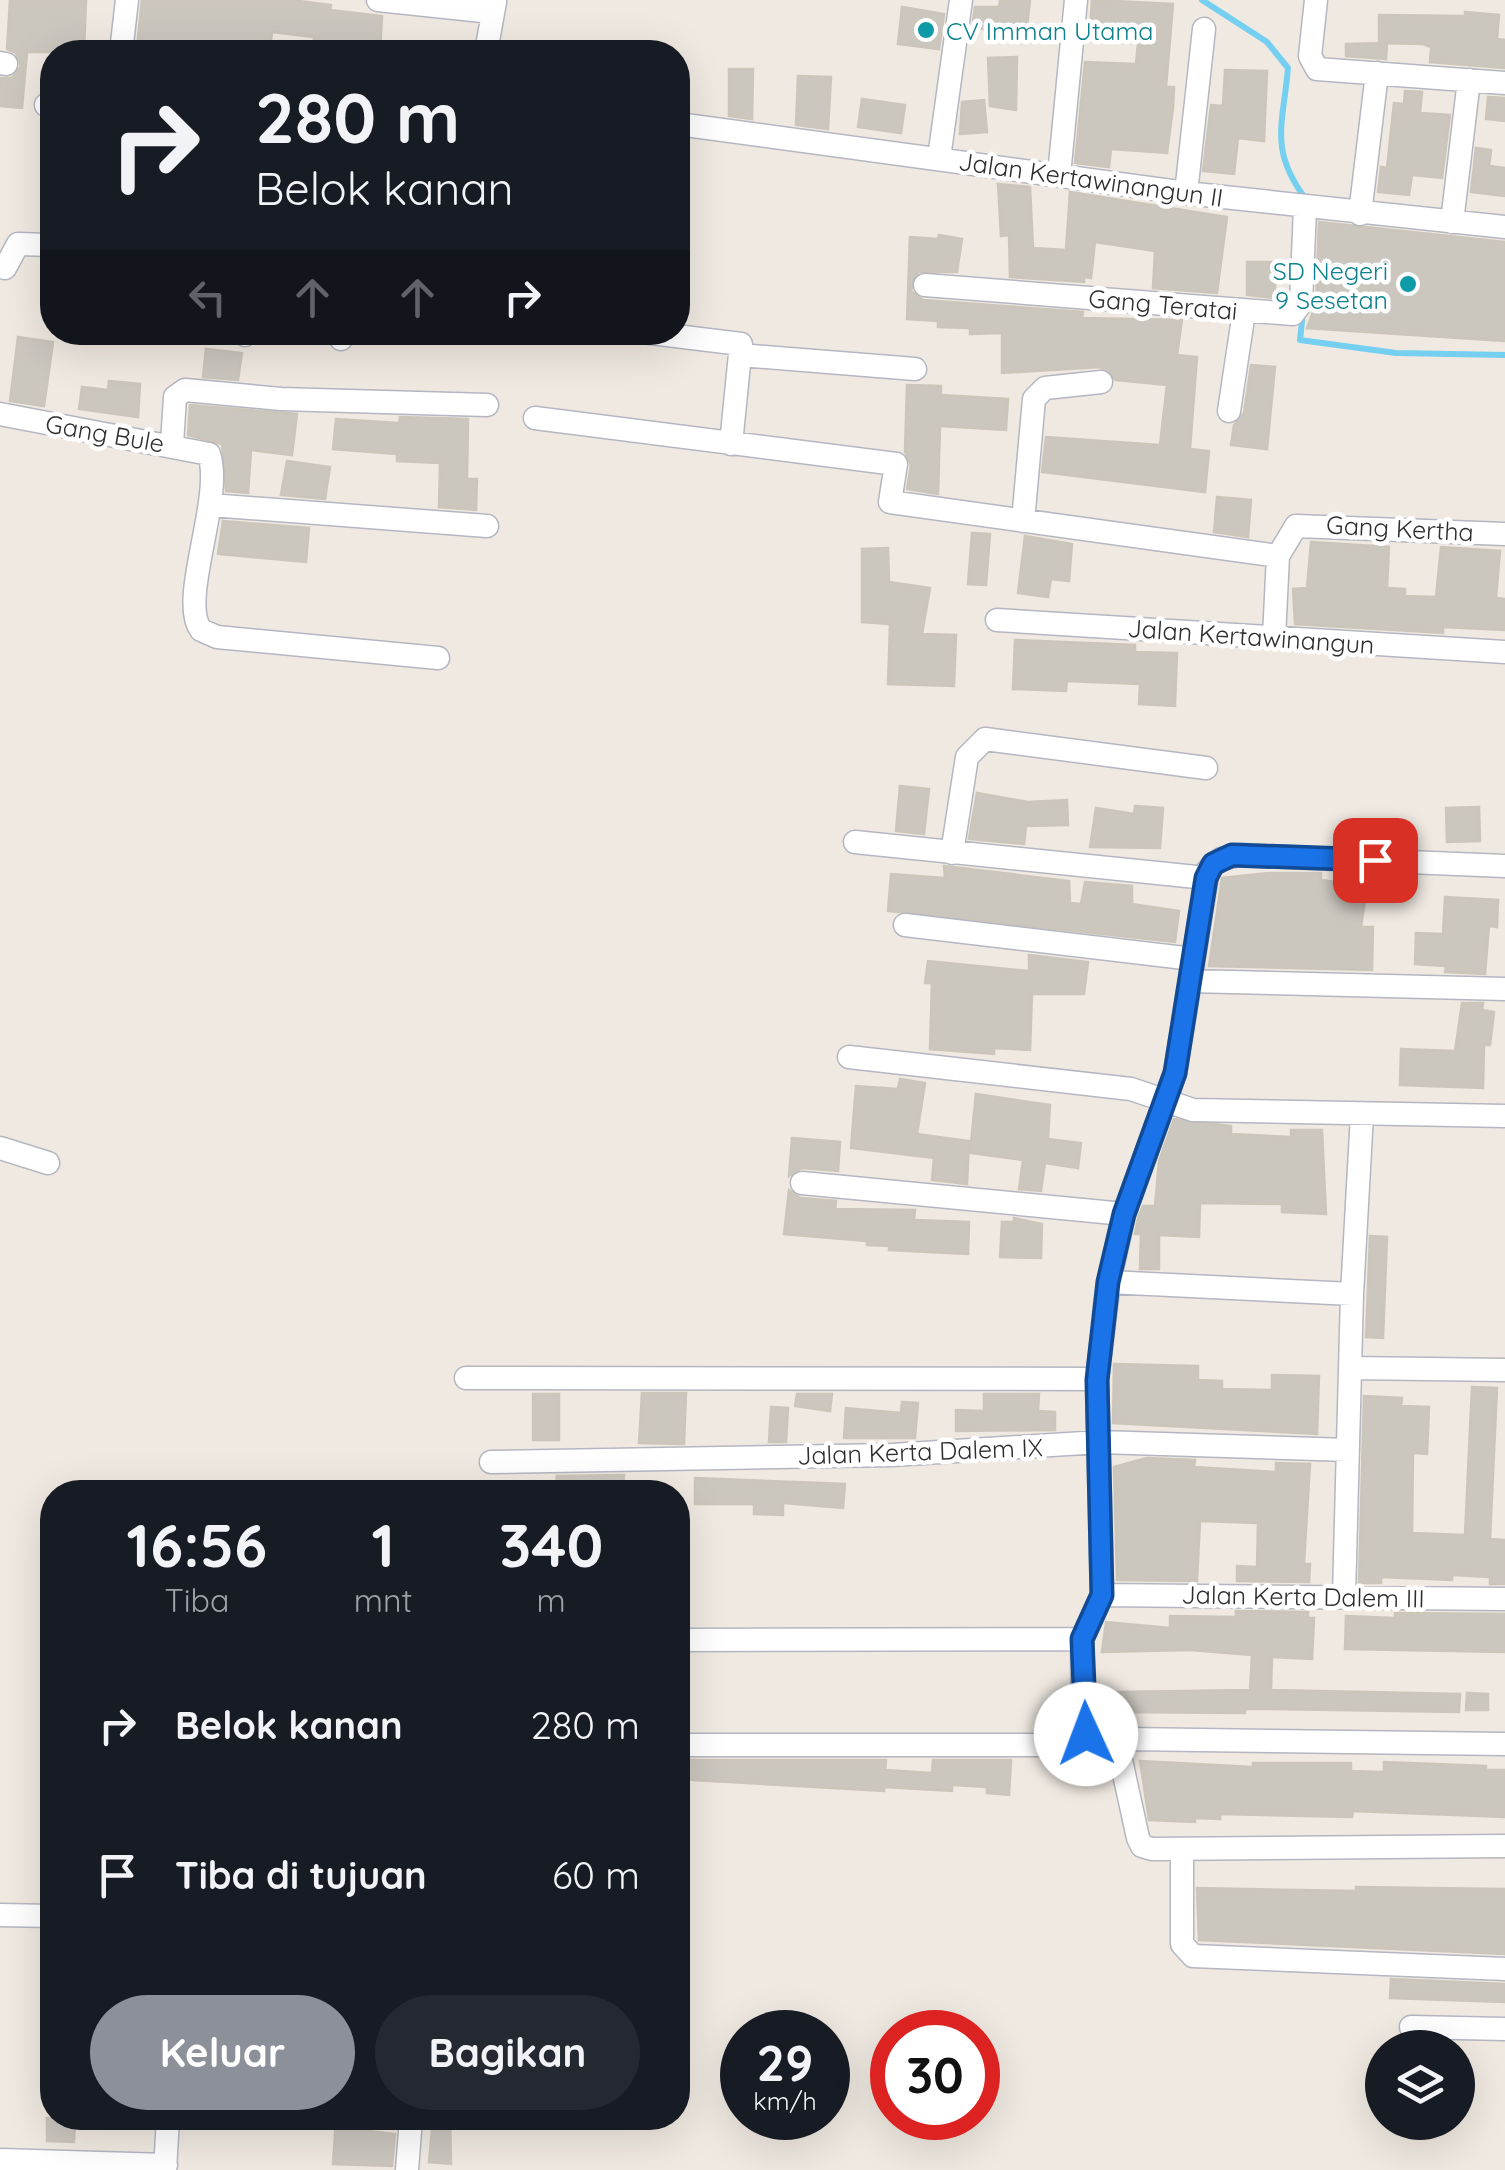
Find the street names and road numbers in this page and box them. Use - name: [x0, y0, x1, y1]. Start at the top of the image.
- street label: Jalan Kertawinangun II: [957, 145, 1225, 213]
- street label: Gang Teratai: [1087, 282, 1239, 326]
- street label: Gang Bule: [43, 407, 167, 459]
- street label: Gang Kertha: [1325, 509, 1475, 547]
- street label: Jalan Kertawinangun: [1126, 612, 1376, 660]
- street label: Jalan Kerta Dalem IX: [797, 1431, 1043, 1471]
- street label: Jalan Kerta Dalem III: [1181, 1578, 1425, 1614]

